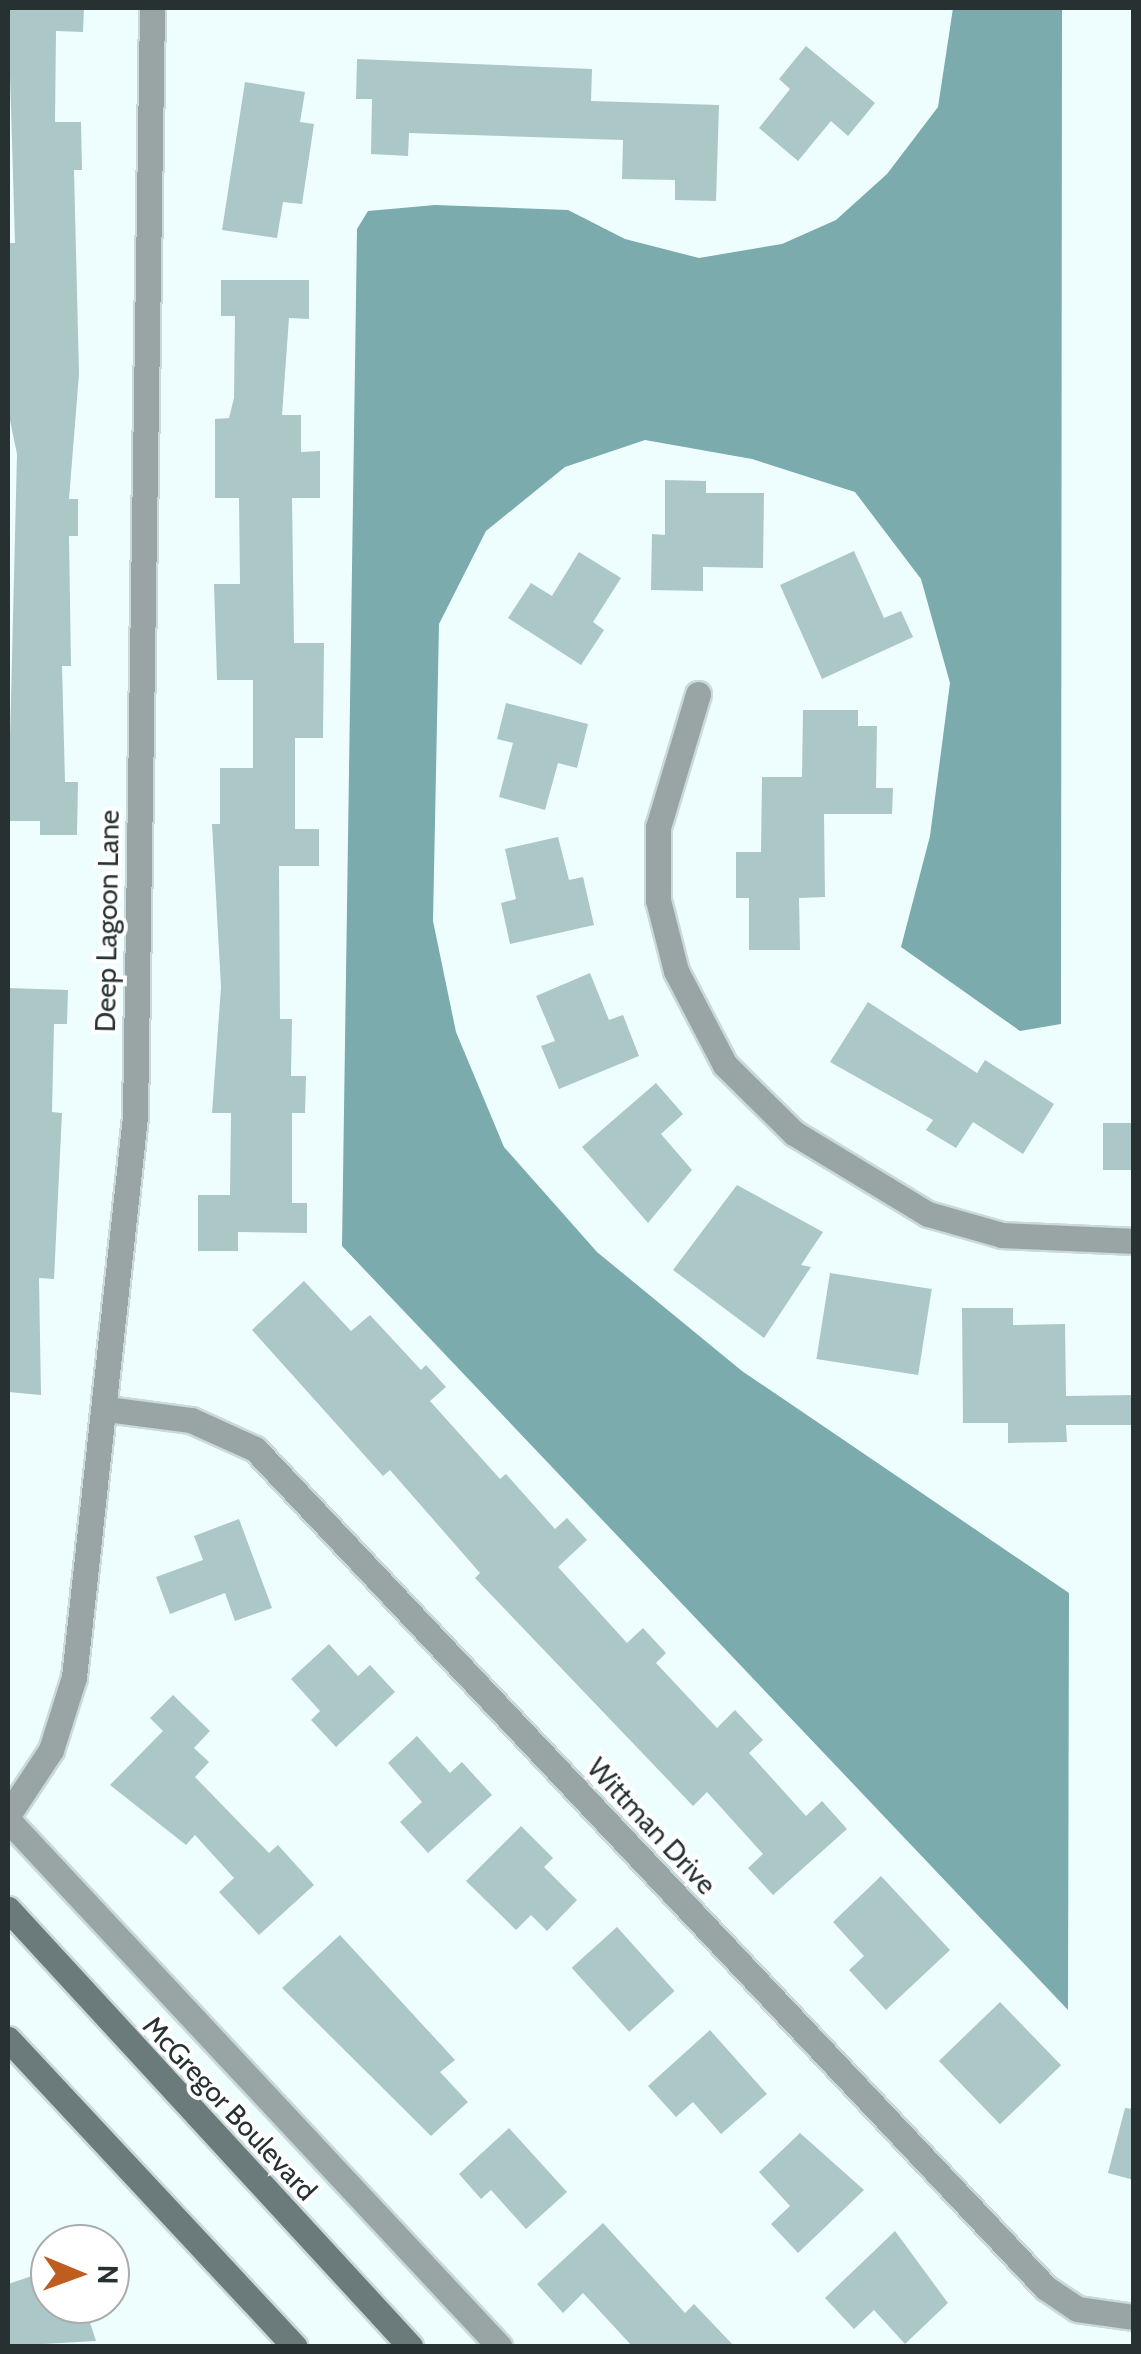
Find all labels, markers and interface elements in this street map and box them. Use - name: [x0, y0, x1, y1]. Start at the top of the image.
- street label: Deep Lagoon Lane: [88, 810, 126, 1032]
- street label: Wittman Drive: [580, 1751, 724, 1901]
- street label: McGregor Boulevard: [136, 2009, 324, 2207]
- north arrow: [30, 2224, 130, 2324]
- text: N: [91, 2264, 125, 2285]

